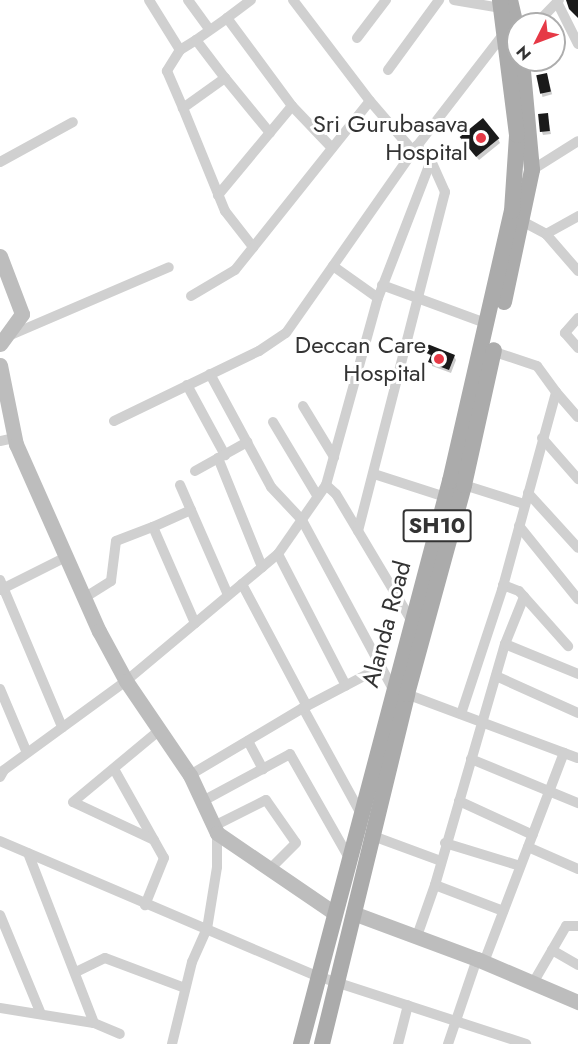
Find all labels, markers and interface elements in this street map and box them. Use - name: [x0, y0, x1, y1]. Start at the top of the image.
- north arrow: [506, 12, 566, 72]
- text: N: [511, 41, 537, 65]
- place label: Sri Gurubasava Hospital: [313, 110, 468, 166]
- marker: Sri Gurubasava Hospital: [472, 129, 490, 147]
- place label: Deccan Care Hospital: [295, 331, 426, 387]
- marker: Deccan Care Hospital: [430, 350, 448, 368]
- road number: SH10: [402, 507, 472, 545]
- street label: Alanda Road: [355, 558, 417, 690]

